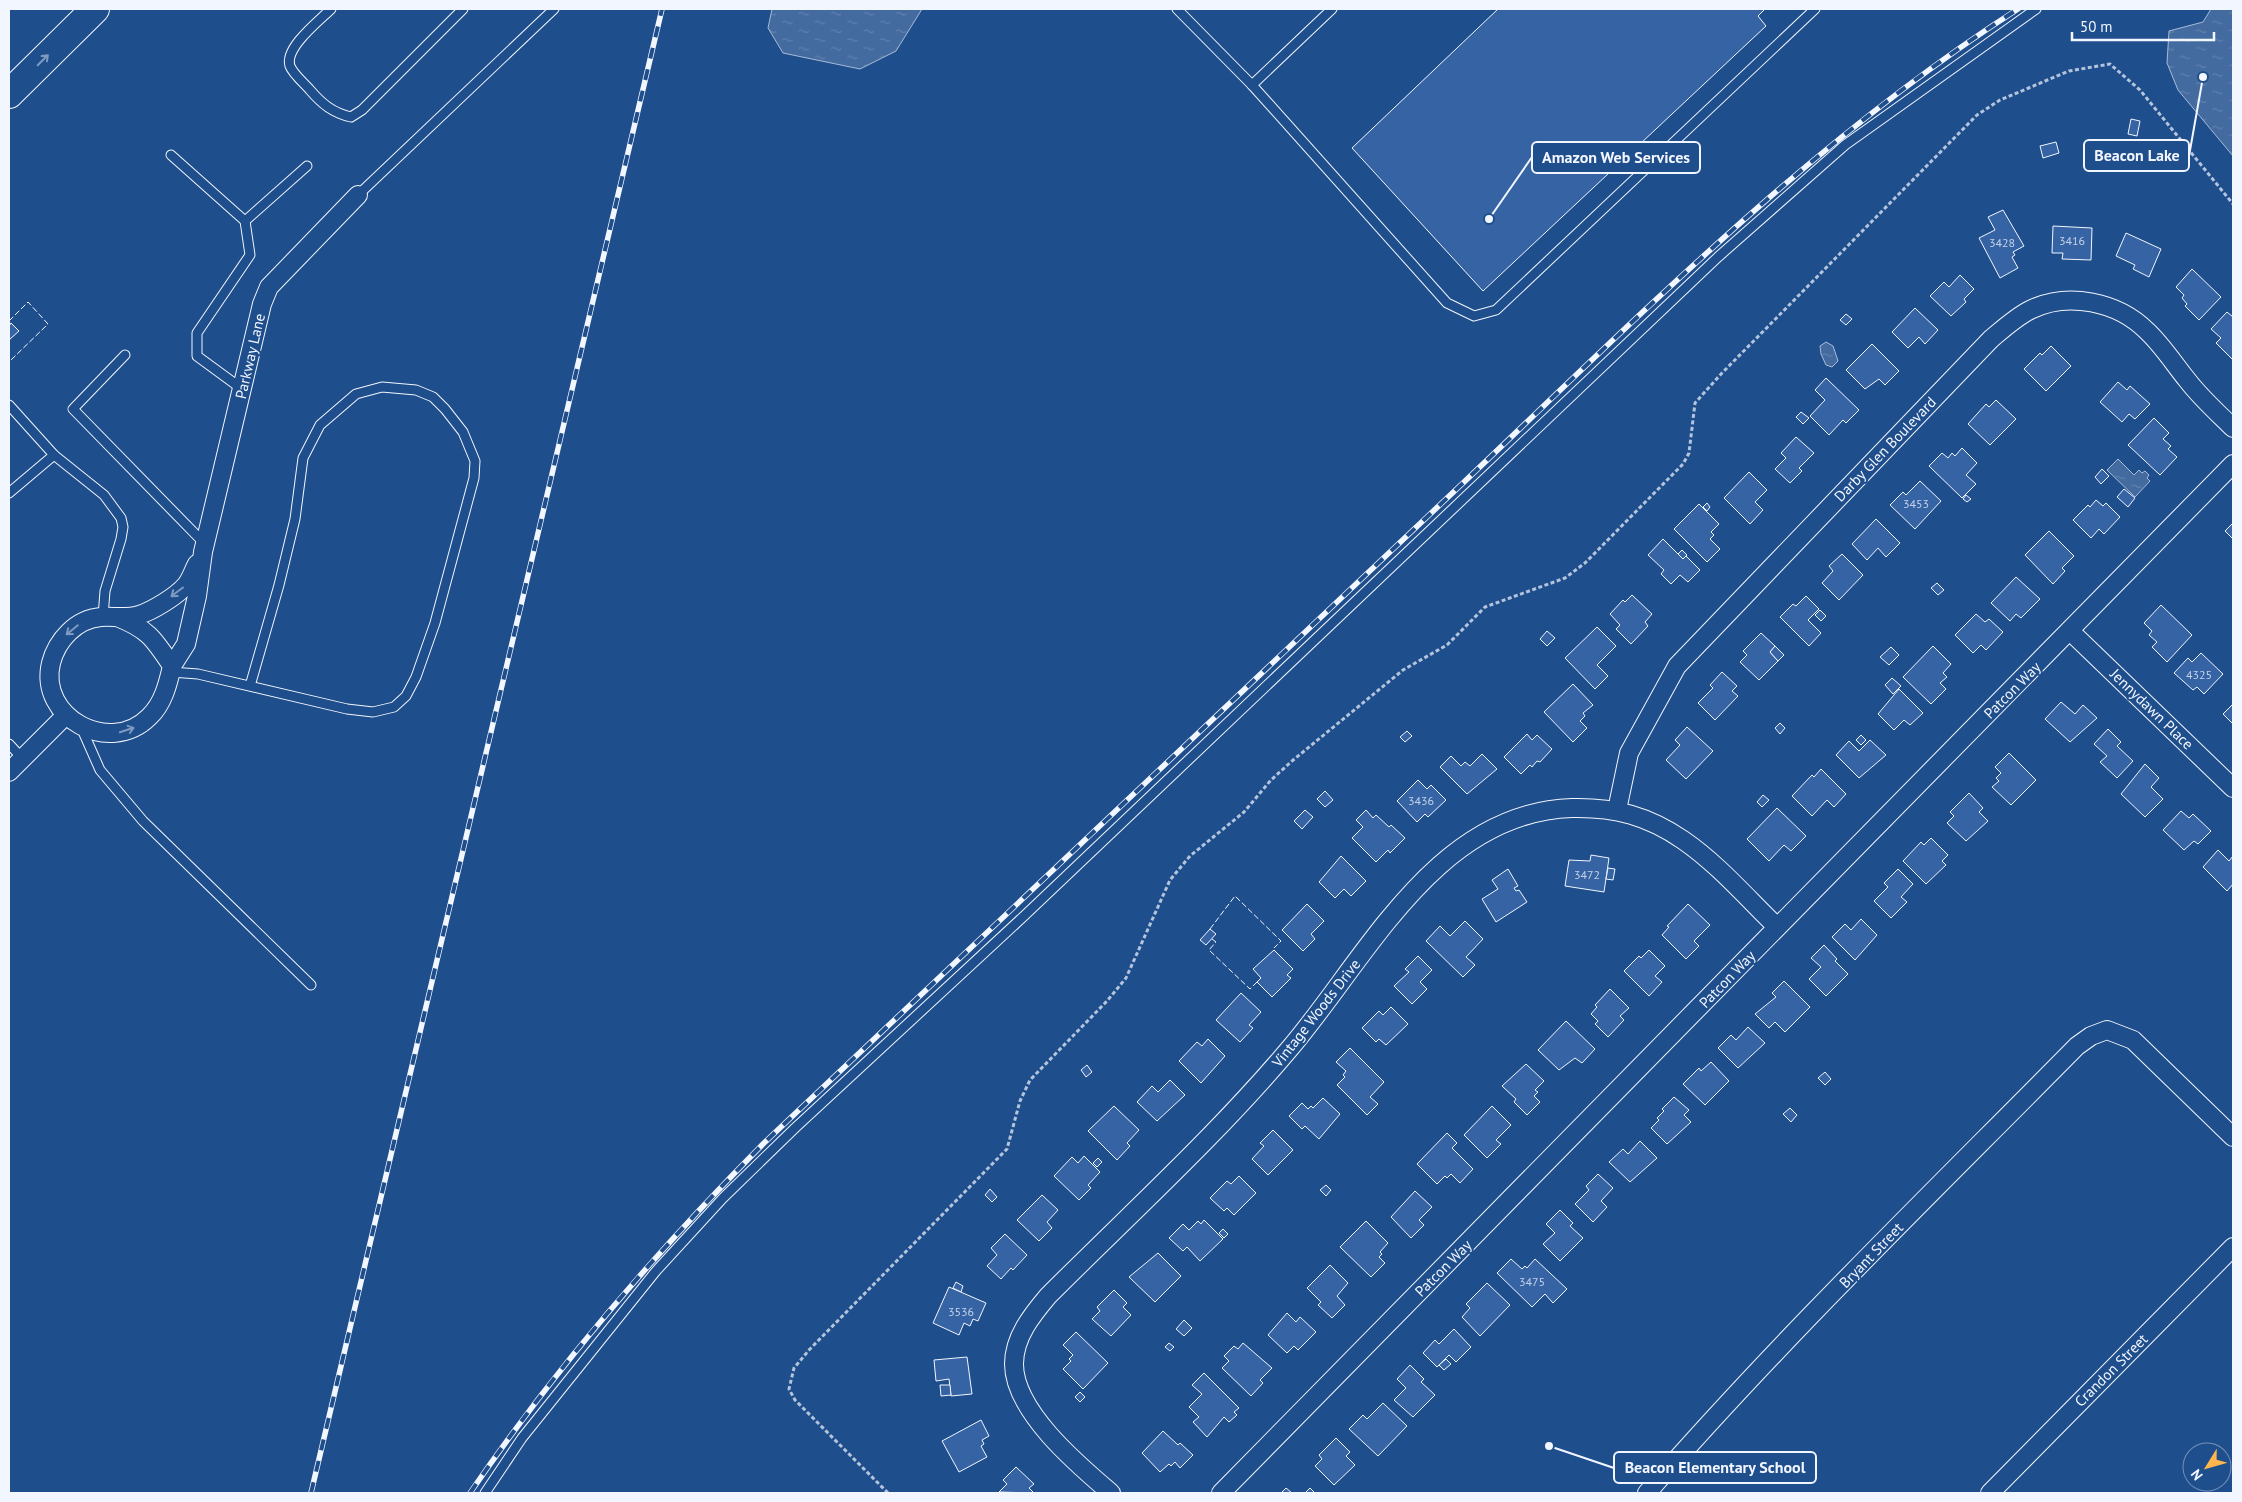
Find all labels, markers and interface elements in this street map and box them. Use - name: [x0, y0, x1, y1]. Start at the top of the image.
- scale bar: [2072, 10, 2214, 42]
- text: 50 m: [2080, 17, 2113, 36]
- one-way arrow: [37, 54, 49, 66]
- callout: Beacon Lake: [2084, 140, 2189, 171]
- callout: Amazon Web Services: [1532, 142, 1700, 173]
- text: Beacon Lake: [2094, 145, 2180, 165]
- text: Amazon Web Services: [1542, 147, 1690, 167]
- house number: 3416: [2059, 233, 2085, 248]
- house number: 3428: [1989, 235, 2015, 250]
- street label: Parkway Lane: [231, 311, 269, 401]
- street label: Darby Glen Boulevard: [1830, 393, 1940, 505]
- house number: 3453: [1903, 496, 1929, 511]
- one-way arrow: [170, 587, 184, 597]
- one-way arrow: [66, 625, 79, 636]
- street label: Patcon Way: [1980, 658, 2044, 722]
- street label: Jennydawn Place: [2106, 664, 2198, 753]
- house number: 4325: [2186, 667, 2212, 682]
- one-way arrow: [119, 725, 134, 734]
- house number: 3436: [1408, 793, 1434, 808]
- house number: 3472: [1574, 867, 1600, 882]
- street label: Patcon Way: [1695, 946, 1759, 1012]
- street label: Vintage Woods Drive: [1267, 955, 1364, 1072]
- street label: Bryant Street: [1835, 1218, 1907, 1292]
- street label: Patcon Way: [1411, 1236, 1475, 1300]
- house number: 3475: [1519, 1274, 1545, 1289]
- house number: 3536: [948, 1304, 974, 1319]
- street label: Crandon Street: [2070, 1329, 2152, 1411]
- north arrow: [2182, 1442, 2232, 1492]
- callout: Beacon Elementary School: [1614, 1452, 1816, 1483]
- text: Beacon Elementary School: [1625, 1457, 1806, 1477]
- text: N: [2187, 1466, 2207, 1484]

